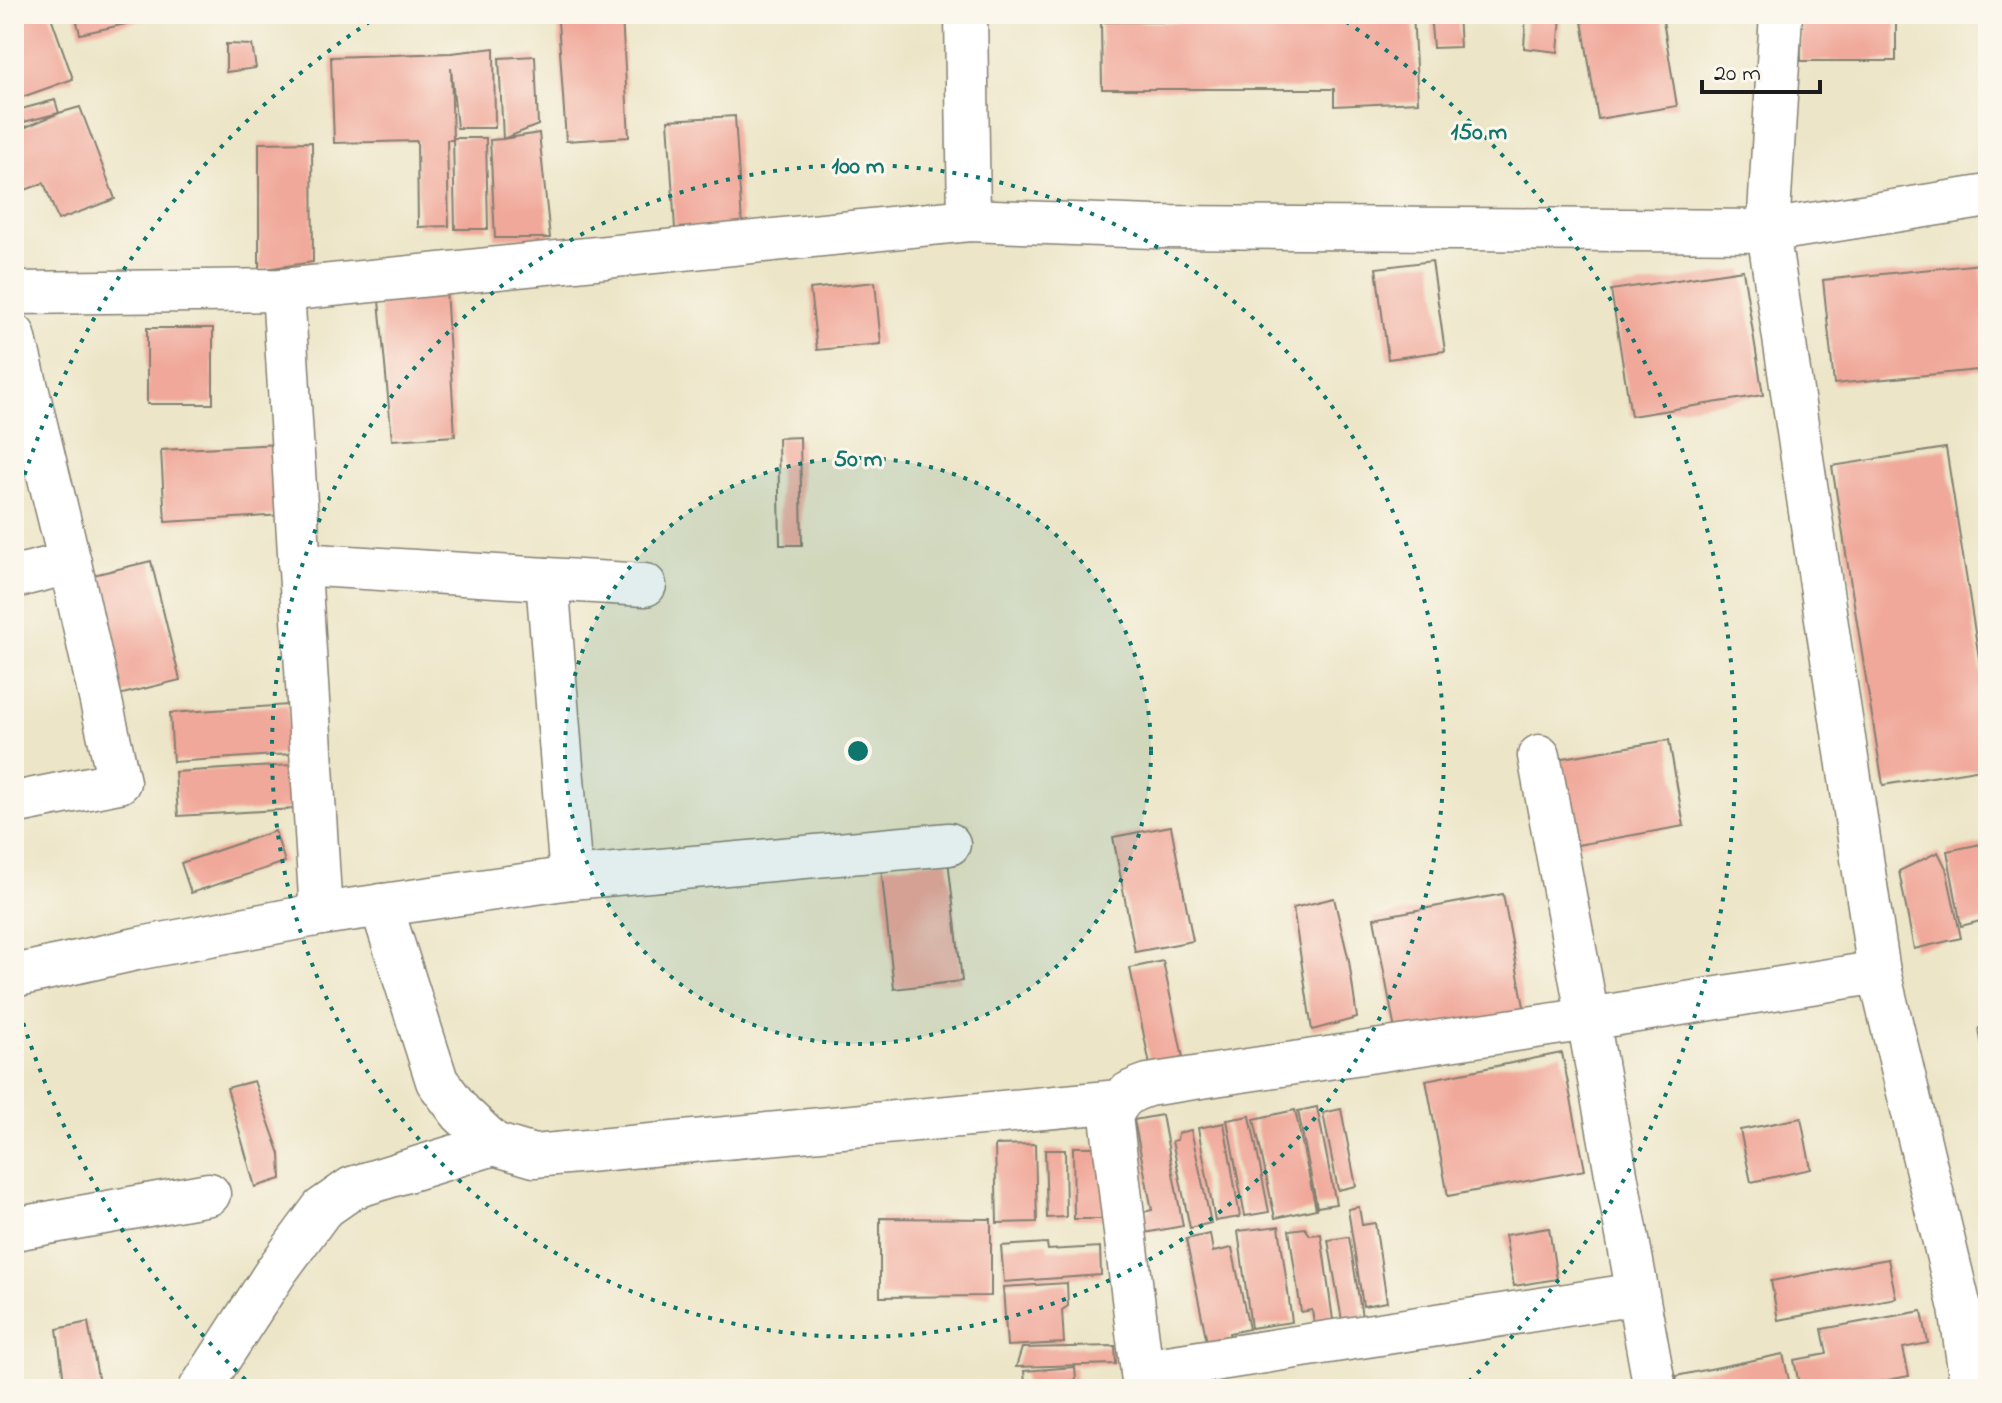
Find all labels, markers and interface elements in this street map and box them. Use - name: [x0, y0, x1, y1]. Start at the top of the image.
- scale bar: [1702, 44, 1820, 94]
- text: 20 m: [1714, 57, 1761, 92]
- text: 150 m: [1451, 116, 1508, 151]
- text: 100 m: [832, 150, 885, 185]
- text: 50 m: [834, 443, 883, 478]
- centre of rings: [844, 737, 872, 765]

